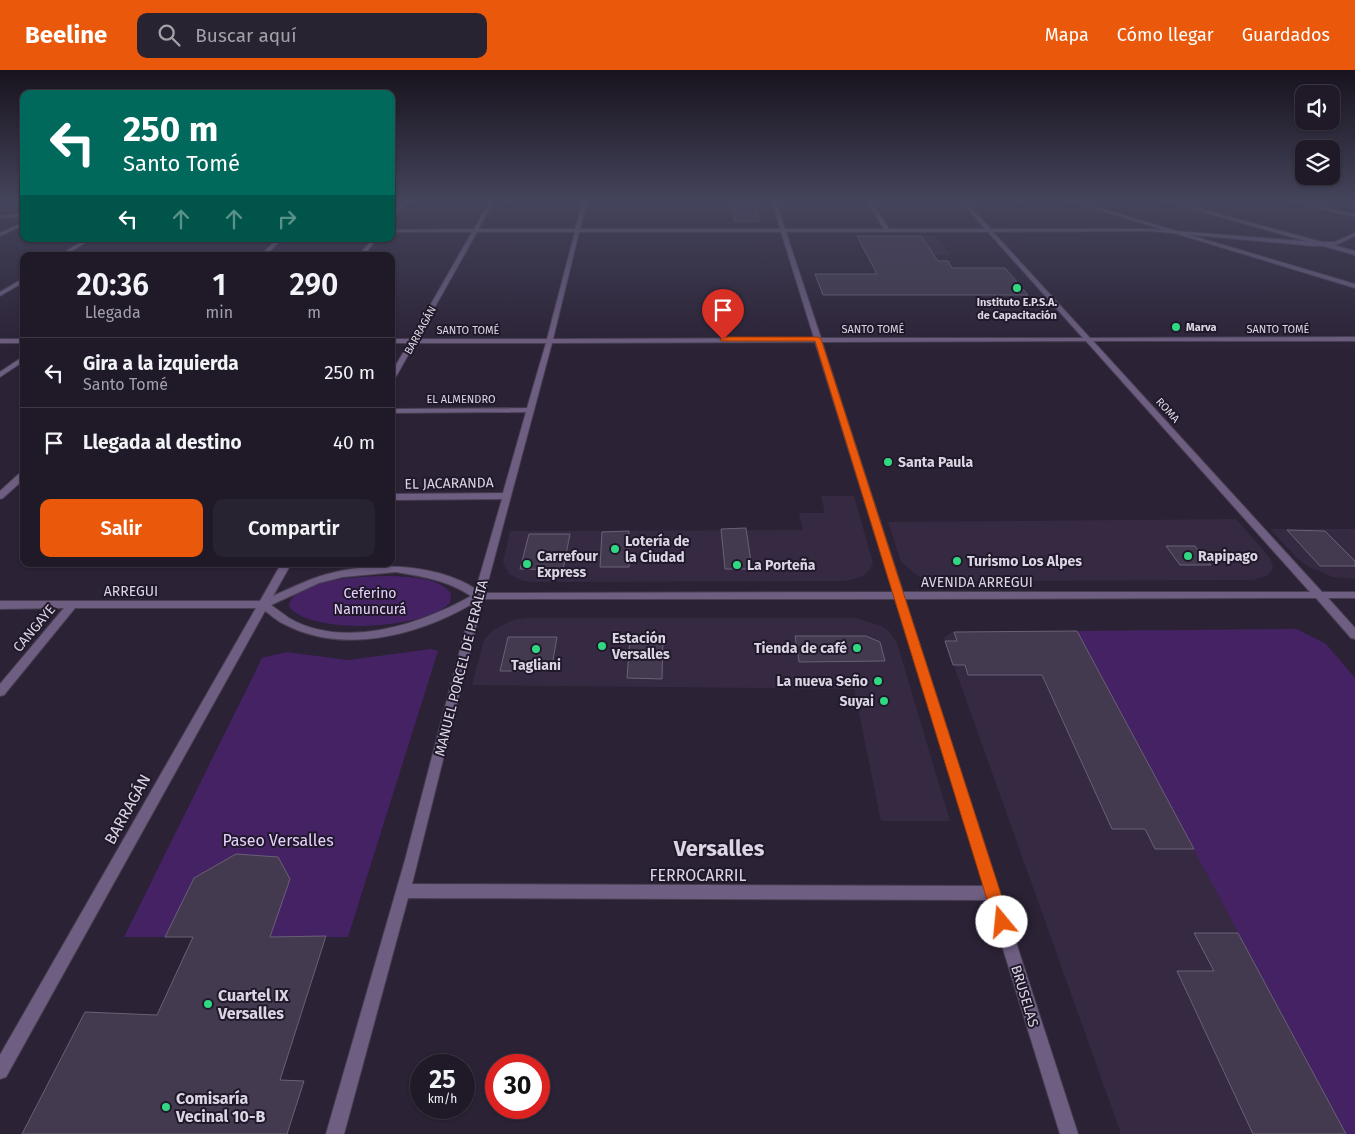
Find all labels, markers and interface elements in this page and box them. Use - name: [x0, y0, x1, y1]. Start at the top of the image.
- search box: [137, 13, 487, 58]
- text: Beeline: [25, 21, 107, 49]
- icon: search: [155, 21, 183, 49]
- text: Buscar aquí: [195, 24, 297, 47]
- text: Mapa: [1045, 24, 1089, 46]
- text: Cómo llegar: [1117, 24, 1214, 46]
- text: Guardados: [1242, 24, 1330, 46]
- map controls: [1295, 85, 1340, 185]
- button: sound: [1295, 85, 1340, 130]
- text: 250 m: [123, 108, 218, 150]
- icon: left: [40, 110, 105, 175]
- button: layers: [1295, 140, 1340, 185]
- text: Santo Tomé: [123, 150, 240, 177]
- icon: left: [114, 205, 142, 233]
- icon: ahead: [167, 205, 195, 233]
- icon: ahead: [220, 205, 248, 233]
- icon: right: [273, 205, 301, 233]
- text: 20:36: [76, 267, 149, 303]
- text: 1: [212, 267, 226, 303]
- text: 290: [290, 267, 339, 303]
- marker: Instituto E.P.S.A. de Capacitación: [1011, 282, 1023, 294]
- pin: [702, 289, 744, 340]
- icon: arrive: [709, 296, 737, 324]
- place label: Instituto E.P.S.A. de Capacitación: [977, 296, 1058, 322]
- text: Llegada: [85, 303, 141, 322]
- text: min: [205, 303, 233, 322]
- text: m: [307, 303, 321, 322]
- street label: BARRAGÁN: [401, 303, 439, 357]
- marker: Marva: [1170, 321, 1182, 333]
- place label: Marva: [1186, 321, 1217, 334]
- street label: SANTO TOMÉ: [842, 322, 905, 336]
- street label: SANTO TOMÉ: [1247, 322, 1310, 336]
- street label: SANTO TOMÉ: [437, 323, 500, 337]
- text: Gira a la izquierda: [83, 352, 239, 375]
- icon: left: [40, 359, 68, 387]
- text: 250 m: [324, 361, 375, 384]
- text: Santo Tomé: [83, 375, 168, 394]
- street label: EL ALMENDRO: [426, 393, 496, 406]
- street label: ROMA: [1153, 395, 1183, 426]
- icon: arrive: [40, 429, 68, 457]
- text: Llegada al destino: [83, 431, 242, 454]
- text: 40 m: [333, 431, 375, 454]
- place label: Santa Paula: [898, 454, 973, 471]
- marker: Santa Paula: [882, 456, 894, 468]
- street label: EL JACARANDA: [404, 474, 494, 493]
- button: Salir: [40, 499, 203, 557]
- button: Compartir: [213, 499, 375, 557]
- place label: Lotería de la Ciudad: [625, 533, 690, 566]
- marker: Lotería de la Ciudad: [609, 543, 621, 555]
- place label: Carrefour Express: [537, 548, 598, 581]
- place label: Rapipago: [1198, 548, 1258, 565]
- marker: Rapipago: [1182, 550, 1194, 562]
- place label: Turismo Los Alpes: [967, 553, 1082, 570]
- marker: Turismo Los Alpes: [951, 555, 963, 567]
- place label: La Porteña: [747, 557, 816, 574]
- marker: Carrefour Express: [521, 558, 533, 570]
- marker: La Porteña: [731, 559, 743, 571]
- street label: AVENIDA ARREGUI: [921, 574, 1033, 591]
- street label: MANUEL PORCEL DE PERALTA: [431, 578, 492, 758]
- street label: ARREGUI: [104, 583, 158, 600]
- park label: Ceferino Namuncurá: [334, 585, 406, 618]
- street label: CANGAYE: [10, 601, 59, 656]
- place label: Estación Versalles: [611, 630, 670, 663]
- marker: Estación Versalles: [596, 640, 608, 652]
- place label: Tienda de café: [754, 640, 847, 657]
- marker: Tienda de café: [851, 642, 863, 654]
- marker: Tagliani: [530, 643, 542, 655]
- place label: Tagliani: [511, 657, 561, 674]
- place label: La nueva Seño: [776, 673, 868, 690]
- marker: La nueva Seño: [872, 675, 884, 687]
- place label: Suyai: [839, 693, 874, 710]
- marker: Suyai: [878, 695, 890, 707]
- street label: BARRAGÁN: [99, 770, 155, 848]
- park label: Paseo Versalles: [222, 831, 334, 850]
- district label: Versalles: [673, 835, 765, 862]
- street label: FERROCARRIL: [650, 866, 746, 885]
- position arrow: [975, 895, 1027, 947]
- street label: BRUSELAS: [1007, 963, 1042, 1029]
- place label: Cuartel IX Versalles: [217, 986, 289, 1023]
- marker: Cuartel IX Versalles: [202, 998, 214, 1010]
- speed limit sign: 30: [485, 1054, 550, 1119]
- text: 25: [429, 1065, 456, 1095]
- place label: Comisaría Vecinal 10-B: [175, 1089, 265, 1126]
- text: km/h: [428, 1092, 457, 1106]
- marker: Comisaría Vecinal 10-B: [160, 1101, 172, 1113]

